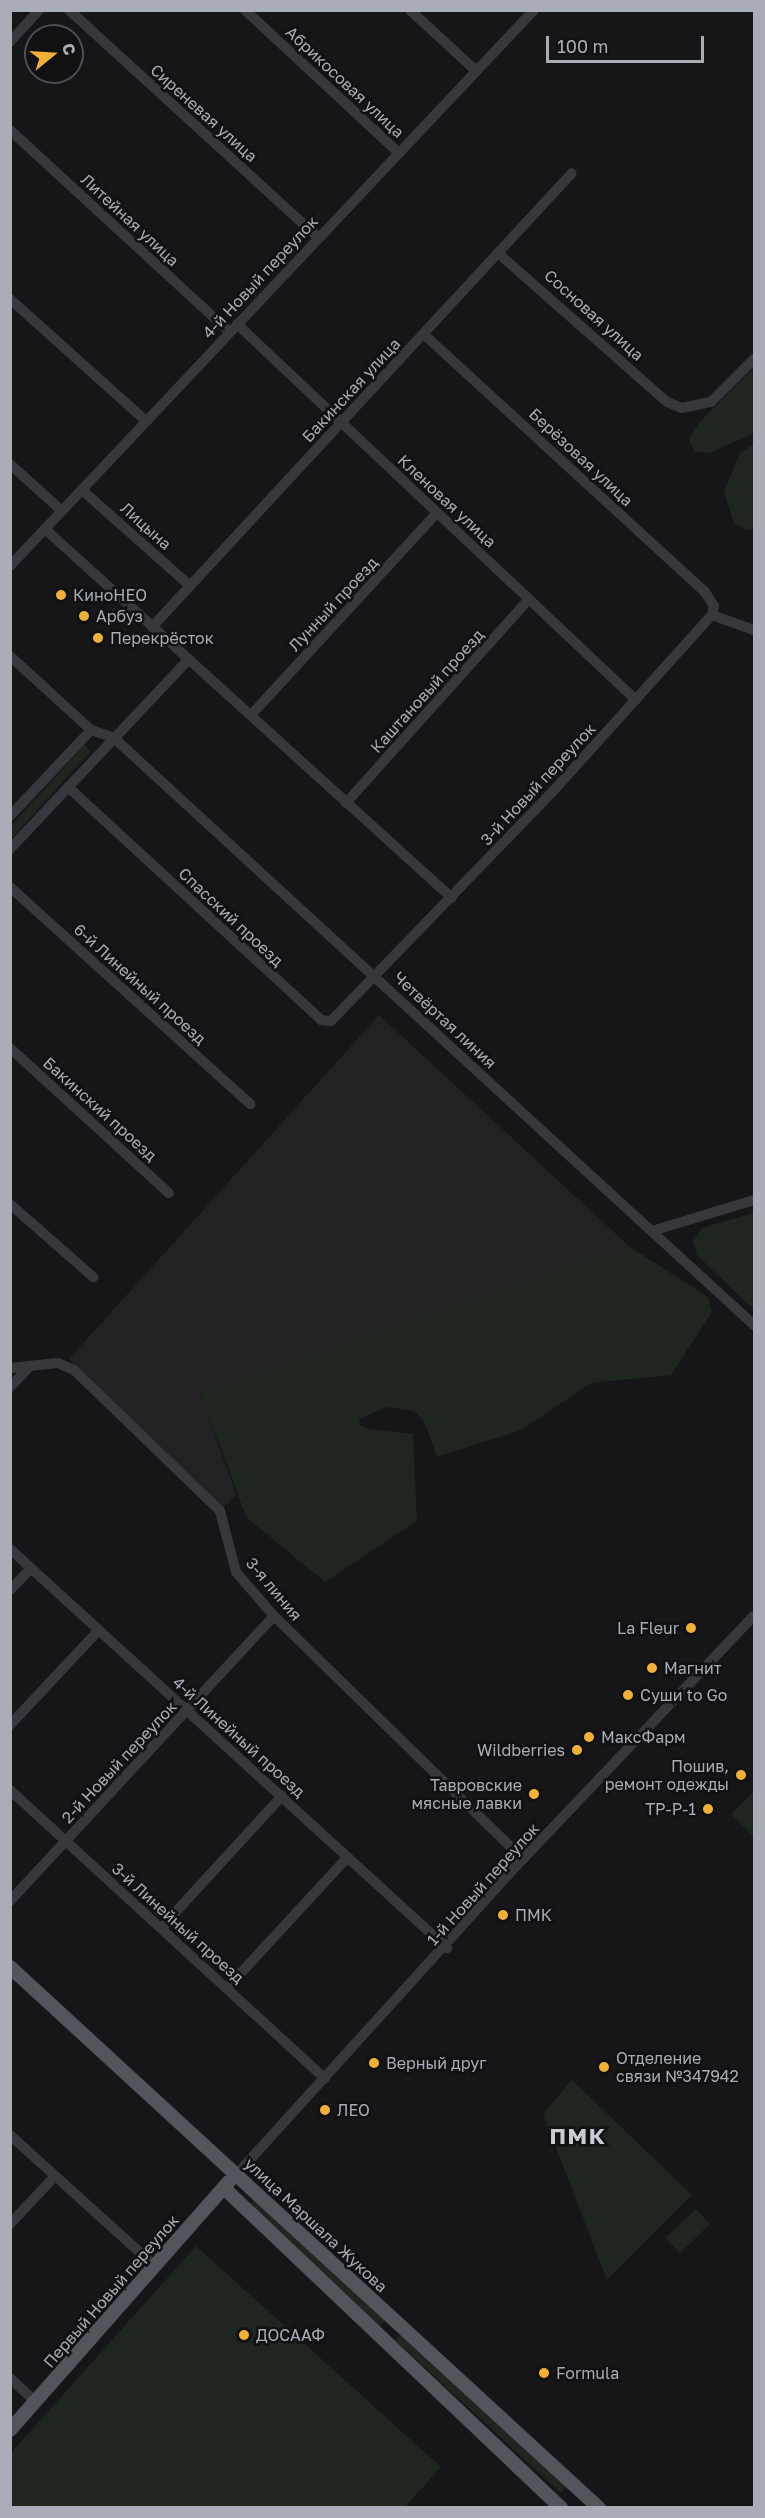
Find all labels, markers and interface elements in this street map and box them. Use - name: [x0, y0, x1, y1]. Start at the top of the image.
- street label: Абрикосовая улица: [282, 22, 408, 142]
- north arrow: [24, 24, 84, 84]
- scale bar: [549, 24, 706, 62]
- text: 100 m: [557, 35, 608, 57]
- text: С: [58, 41, 80, 58]
- street label: Сиреневая улица: [147, 60, 261, 166]
- street label: Литейная улица: [77, 170, 183, 270]
- street label: 4-й Новый переулок: [198, 212, 322, 342]
- street label: Сосновая улица: [541, 265, 647, 365]
- street label: Бакинская улица: [298, 334, 404, 446]
- street label: Берёзовая улица: [525, 404, 637, 510]
- street label: Кленовая улица: [394, 450, 500, 552]
- street label: Лицына: [117, 498, 175, 554]
- street label: Лунный проезд: [284, 553, 382, 655]
- place label: КиноНЕО: [73, 585, 147, 605]
- marker: КиноНЕО: [54, 588, 68, 602]
- place label: Арбуз: [96, 606, 143, 626]
- marker: Арбуз: [77, 609, 91, 623]
- street label: Каштановый проезд: [366, 625, 488, 757]
- place label: Перекрёсток: [110, 628, 214, 648]
- marker: Перекрёсток: [91, 631, 105, 645]
- street label: 3-й Новый переулок: [476, 719, 600, 849]
- street label: Спасский проезд: [175, 864, 287, 970]
- street label: 6-й Линейный проезд: [70, 920, 210, 1048]
- street label: Четвёртая линия: [390, 968, 500, 1072]
- street label: Бакинский проезд: [39, 1053, 161, 1165]
- street label: 3-я линия: [242, 1554, 306, 1624]
- place label: La Fleur: [617, 1618, 679, 1638]
- marker: La Fleur: [684, 1621, 698, 1635]
- place label: Магнит: [664, 1658, 722, 1678]
- marker: Магнит: [645, 1661, 659, 1675]
- street label: 4-й Линейный проезд: [169, 1673, 309, 1801]
- place label: Суши to Go: [640, 1685, 727, 1705]
- marker: Суши to Go: [621, 1688, 635, 1702]
- street label: 2-й Новый переулок: [57, 1697, 181, 1827]
- place label: МаксФарм: [601, 1727, 686, 1747]
- marker: МаксФарм: [582, 1730, 596, 1744]
- place label: Wildberries: [477, 1740, 565, 1760]
- marker: Wildberries: [570, 1743, 584, 1757]
- place label: Пошив, ремонт одежды: [605, 1756, 729, 1794]
- marker: Пошив, ремонт одежды: [734, 1768, 748, 1782]
- place label: Тавровские мясные лавки: [412, 1775, 522, 1813]
- marker: Тавровские мясные лавки: [527, 1787, 541, 1801]
- place label: ТР-Р-1: [645, 1799, 696, 1819]
- marker: ТР-Р-1: [701, 1802, 715, 1816]
- street label: 1-й Новый переулок: [423, 1819, 543, 1949]
- street label: 3-й Линейный проезд: [108, 1859, 248, 1987]
- place label: ПМК: [515, 1905, 552, 1925]
- marker: ПМК: [496, 1908, 510, 1922]
- place label: Отделение связи №347942: [616, 2048, 739, 2086]
- place label: Верный друг: [386, 2053, 487, 2073]
- marker: Верный друг: [367, 2056, 381, 2070]
- marker: Отделение связи №347942: [597, 2060, 611, 2074]
- place label: ЛЕО: [337, 2100, 370, 2120]
- marker: ЛЕО: [318, 2103, 332, 2117]
- district label: ПМК: [550, 2123, 606, 2149]
- street label: улица Маршала Жукова: [241, 2154, 391, 2296]
- street label: Первый Новый переулок: [39, 2211, 183, 2371]
- place label: ДОСААФ: [256, 2325, 325, 2345]
- marker: ДОСААФ: [237, 2328, 251, 2342]
- place label: Formula: [556, 2363, 619, 2383]
- marker: Formula: [537, 2366, 551, 2380]

